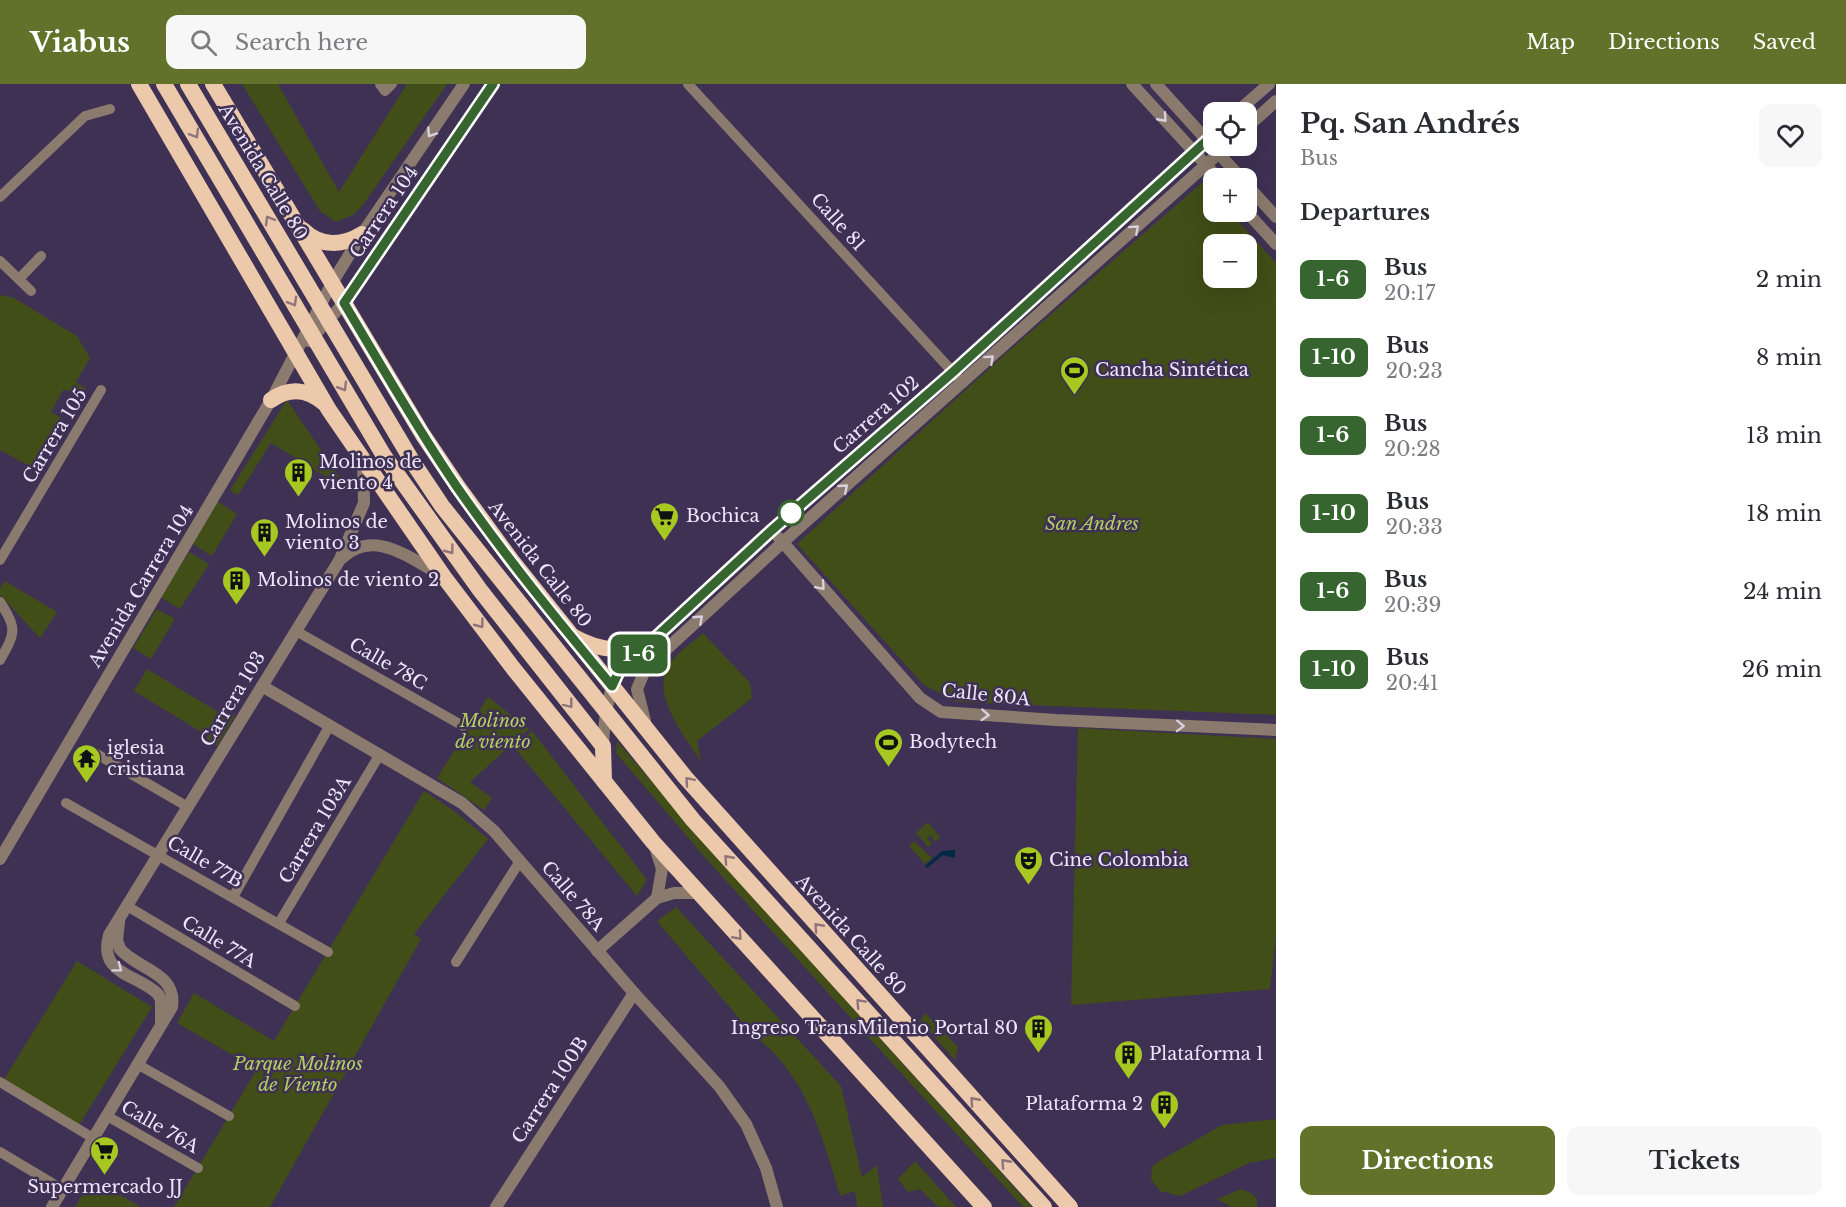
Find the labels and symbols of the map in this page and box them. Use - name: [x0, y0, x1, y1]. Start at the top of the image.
- street label: Avenida Calle 80: [213, 99, 312, 244]
- one-way arrow: [1156, 111, 1167, 122]
- one-way arrow: [428, 126, 439, 137]
- one-way arrow: [187, 128, 199, 138]
- street label: Carrera 104: [345, 162, 423, 262]
- street label: Calle 81: [806, 188, 870, 256]
- one-way arrow: [265, 216, 277, 226]
- one-way arrow: [1128, 225, 1139, 236]
- one-way arrow: [286, 296, 297, 306]
- sports icon: Cancha Sintética: [1058, 354, 1090, 396]
- one-way arrow: [983, 355, 994, 366]
- place label: Cancha Sintética: [1095, 359, 1249, 381]
- street label: Carrera 102: [828, 372, 924, 458]
- one-way arrow: [336, 381, 348, 391]
- street label: Carrera 105: [18, 385, 92, 487]
- place label: Molinos de viento 4: [319, 451, 422, 494]
- building icon: Molinos de viento 4: [282, 456, 314, 498]
- one-way arrow: [837, 484, 848, 495]
- street label: Avenida Calle 80: [483, 495, 596, 632]
- supermarket icon: Bochica: [649, 500, 681, 542]
- unlabelled marker: [778, 500, 804, 526]
- street label: Avenida Carrera 104: [83, 501, 198, 672]
- place label: Bochica: [686, 505, 759, 527]
- place label: Molinos de viento 3: [285, 511, 388, 554]
- park label: San Andres: [1045, 513, 1139, 535]
- building icon: Molinos de viento 3: [248, 516, 280, 558]
- one-way arrow: [443, 543, 454, 554]
- building icon: Molinos de viento 2: [220, 564, 252, 606]
- place label: Molinos de viento 2: [257, 569, 439, 591]
- one-way arrow: [814, 579, 825, 590]
- one-way arrow: [693, 615, 703, 626]
- one-way arrow: [472, 617, 483, 628]
- street label: Calle 78C: [345, 633, 431, 695]
- line badge: 1-6: [604, 634, 674, 674]
- street label: Carrera 103: [196, 647, 270, 751]
- street label: Calle 80A: [941, 679, 1032, 711]
- one-way arrow: [562, 697, 573, 708]
- one-way arrow: [981, 708, 990, 721]
- park label: Molinos de viento: [455, 710, 531, 753]
- one-way arrow: [1175, 719, 1184, 732]
- sports icon: Bodytech: [872, 726, 904, 768]
- place label: Bodytech: [909, 731, 997, 753]
- place label: iglesia cristiana: [107, 737, 185, 780]
- temple icon: iglesia cristiana: [70, 742, 102, 784]
- street label: Carrera 103A: [274, 771, 356, 888]
- one-way arrow: [685, 777, 696, 788]
- street label: Calle 77B: [163, 832, 247, 892]
- theatre icon: Cine Colombia: [1012, 844, 1044, 886]
- place label: Cine Colombia: [1049, 849, 1189, 871]
- one-way arrow: [724, 855, 735, 866]
- street label: Calle 78A: [537, 857, 610, 936]
- street label: Avenida Calle 80: [790, 869, 911, 1000]
- street label: Calle 77A: [178, 911, 261, 973]
- one-way arrow: [815, 923, 826, 934]
- one-way arrow: [731, 930, 742, 940]
- one-way arrow: [112, 961, 123, 972]
- one-way arrow: [856, 1000, 867, 1010]
- building icon: Ingreso TransMilenio Portal 80: [1023, 1012, 1055, 1054]
- place label: Ingreso TransMilenio Portal 80: [731, 1017, 1018, 1039]
- street label: Carrera 100B: [507, 1033, 593, 1147]
- building icon: Plataforma 1: [1112, 1038, 1144, 1080]
- place label: Plataforma 1: [1149, 1043, 1264, 1065]
- park label: Parque Molinos de Viento: [232, 1053, 363, 1096]
- building icon: Plataforma 2: [1148, 1088, 1180, 1130]
- place label: Plataforma 2: [1025, 1093, 1143, 1115]
- street label: Calle 76A: [117, 1096, 204, 1159]
- one-way arrow: [970, 1098, 981, 1108]
- supermarket icon: Supermercado JJ: [89, 1134, 121, 1176]
- one-way arrow: [1001, 1160, 1012, 1170]
- place label: Supermercado JJ: [27, 1176, 183, 1198]

